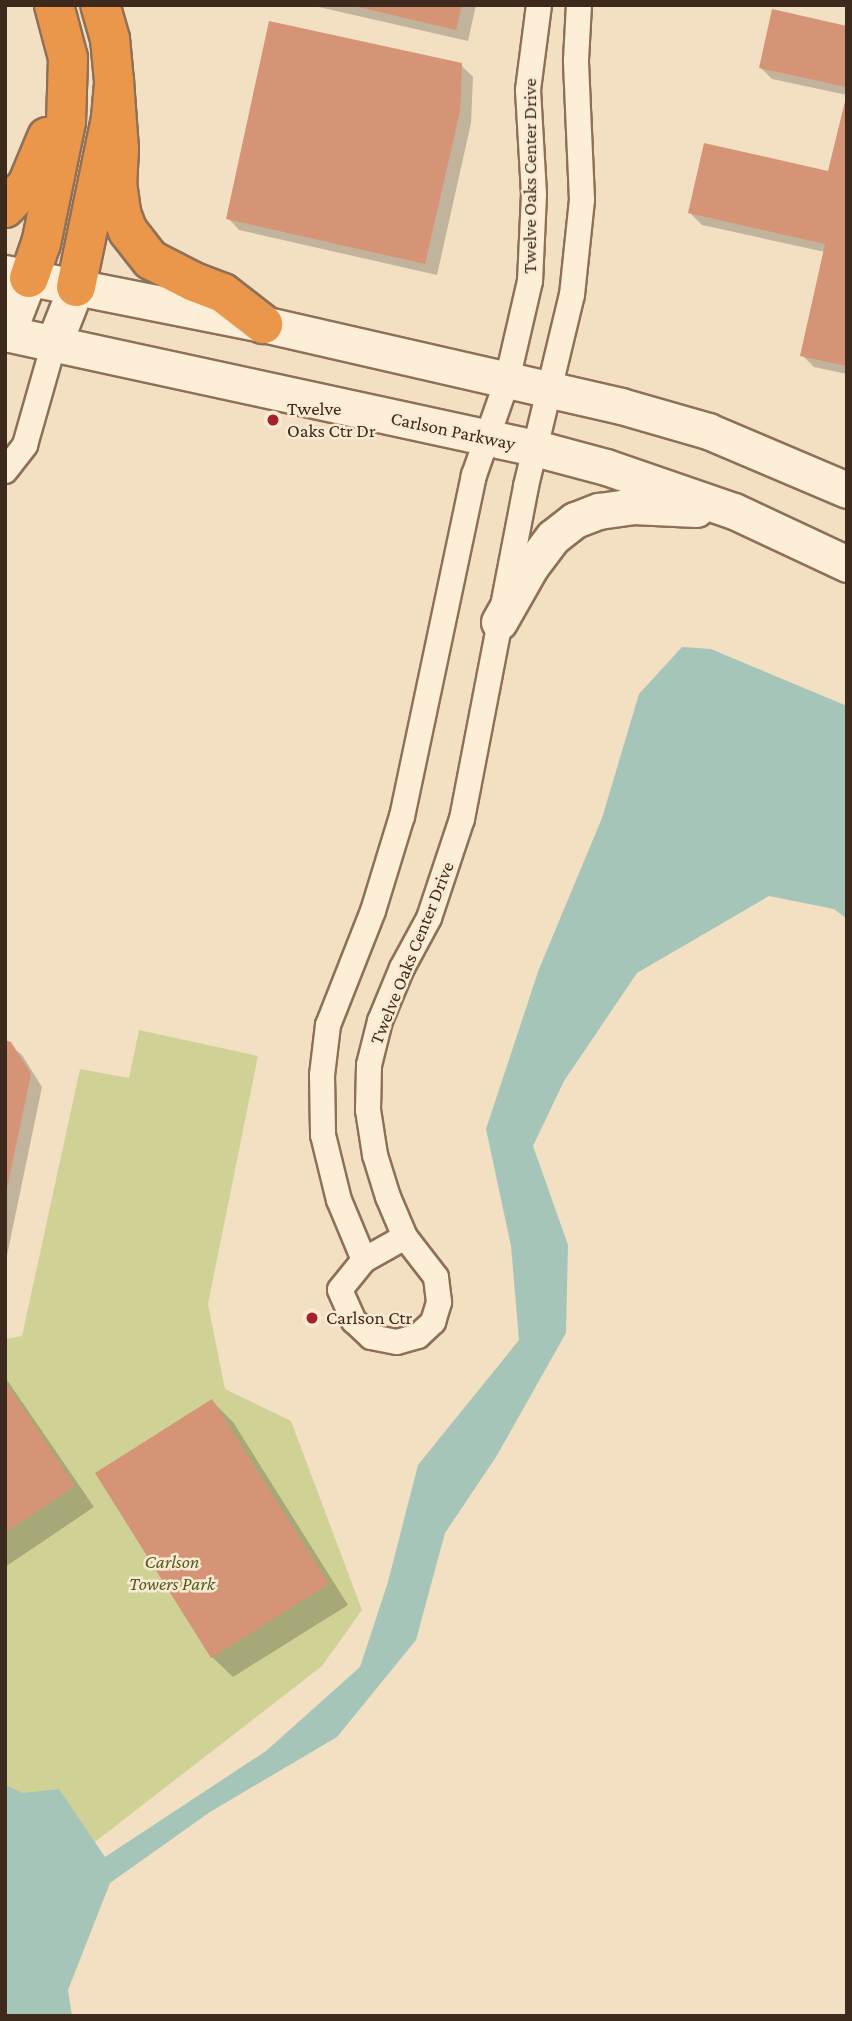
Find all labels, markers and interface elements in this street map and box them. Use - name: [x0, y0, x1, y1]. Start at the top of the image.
- street label: Twelve Oaks Center Drive: [519, 78, 541, 274]
- place label: Twelve Oaks Ctr Dr: [287, 398, 376, 442]
- street label: Carlson Parkway: [389, 407, 517, 455]
- marker: Twelve Oaks Ctr Dr: [265, 412, 281, 428]
- street label: Twelve Oaks Center Drive: [365, 858, 459, 1048]
- place label: Carlson Ctr: [326, 1307, 412, 1329]
- marker: Carlson Ctr: [304, 1310, 320, 1326]
- park label: Carlson Towers Park: [129, 1551, 215, 1595]

